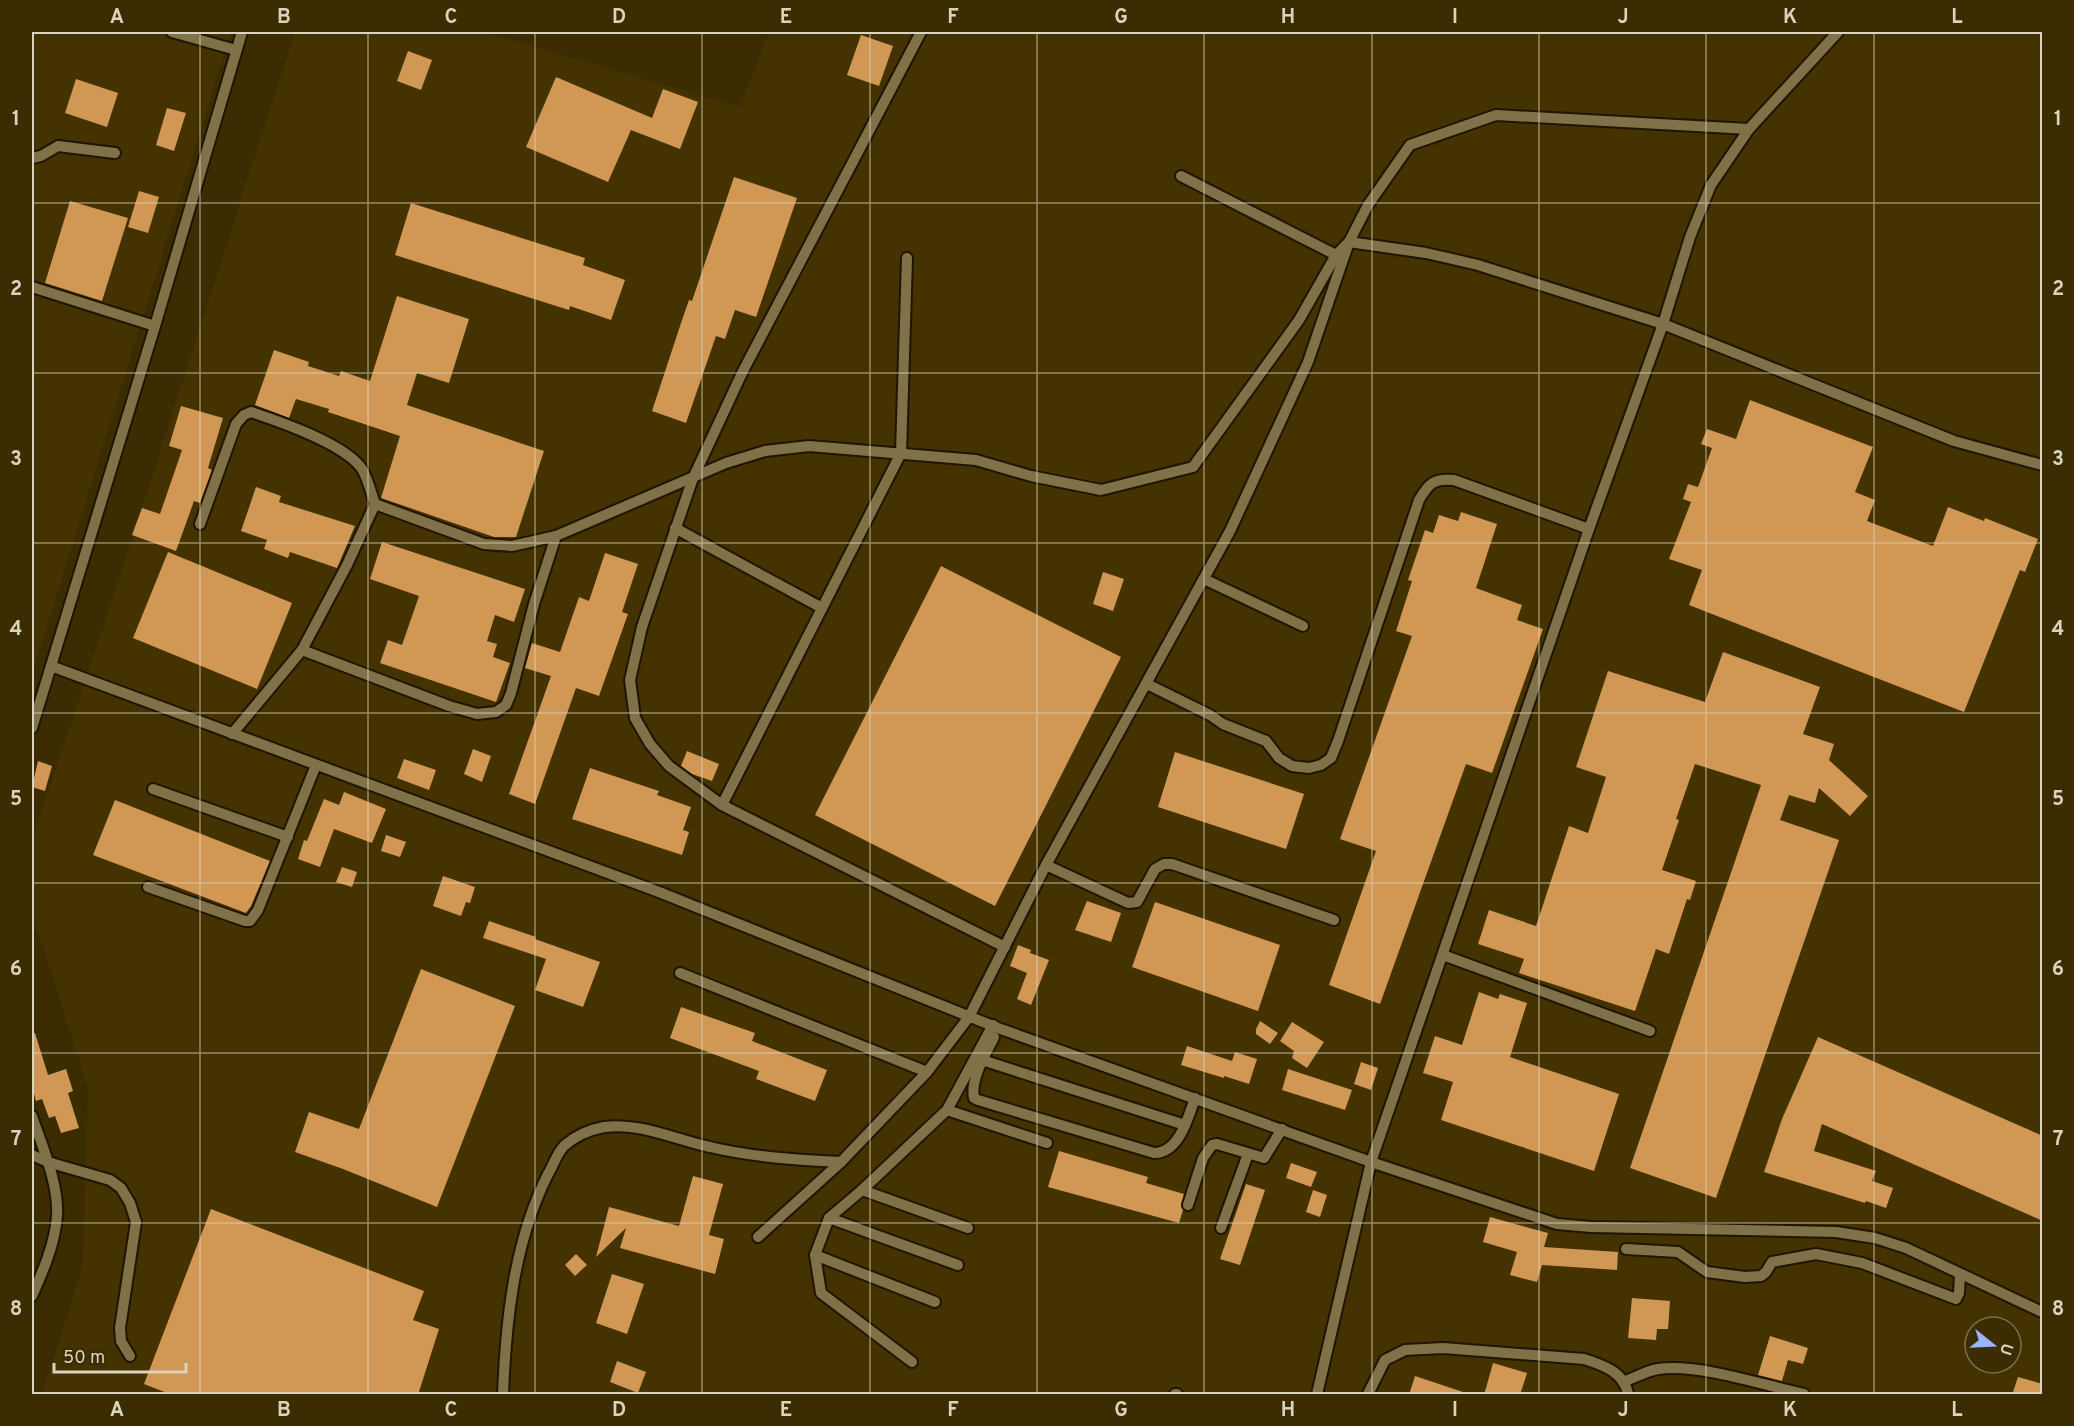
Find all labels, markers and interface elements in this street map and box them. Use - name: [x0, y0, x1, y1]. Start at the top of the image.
- text: A: [110, 5, 124, 31]
- text: B: [277, 5, 291, 31]
- text: C: [445, 5, 457, 31]
- text: D: [612, 5, 626, 31]
- text: E: [780, 5, 792, 31]
- text: F: [947, 5, 959, 31]
- text: G: [1114, 5, 1128, 31]
- text: H: [1281, 5, 1295, 31]
- text: I: [1452, 5, 1458, 31]
- text: J: [1617, 5, 1629, 31]
- text: K: [1783, 5, 1797, 31]
- text: L: [1951, 5, 1963, 31]
- text: 1: [12, 107, 20, 133]
- text: 1: [2054, 107, 2062, 133]
- text: 2: [10, 277, 22, 303]
- text: 2: [2052, 277, 2064, 303]
- text: 3: [10, 447, 22, 473]
- text: 3: [2052, 447, 2064, 473]
- text: 4: [10, 617, 22, 643]
- text: 4: [2052, 617, 2064, 643]
- text: 5: [10, 787, 22, 813]
- text: 5: [2052, 787, 2064, 813]
- text: 6: [10, 957, 22, 983]
- text: 6: [2052, 957, 2064, 983]
- text: 7: [11, 1127, 21, 1153]
- text: 7: [2053, 1127, 2063, 1153]
- text: 8: [10, 1297, 22, 1323]
- text: 8: [2052, 1297, 2064, 1323]
- north arrow: [1963, 1315, 2023, 1375]
- scale bar: [54, 1336, 186, 1374]
- text: U: [1994, 1341, 2017, 1358]
- text: 50 m: [63, 1347, 105, 1370]
- text: A: [110, 1398, 124, 1424]
- text: B: [277, 1398, 291, 1424]
- text: C: [445, 1398, 457, 1424]
- text: D: [612, 1398, 626, 1424]
- text: E: [780, 1398, 792, 1424]
- text: F: [947, 1398, 959, 1424]
- text: G: [1114, 1398, 1128, 1424]
- text: H: [1281, 1398, 1295, 1424]
- text: I: [1452, 1398, 1458, 1424]
- text: J: [1617, 1398, 1629, 1424]
- text: K: [1783, 1398, 1797, 1424]
- text: L: [1951, 1398, 1963, 1424]

